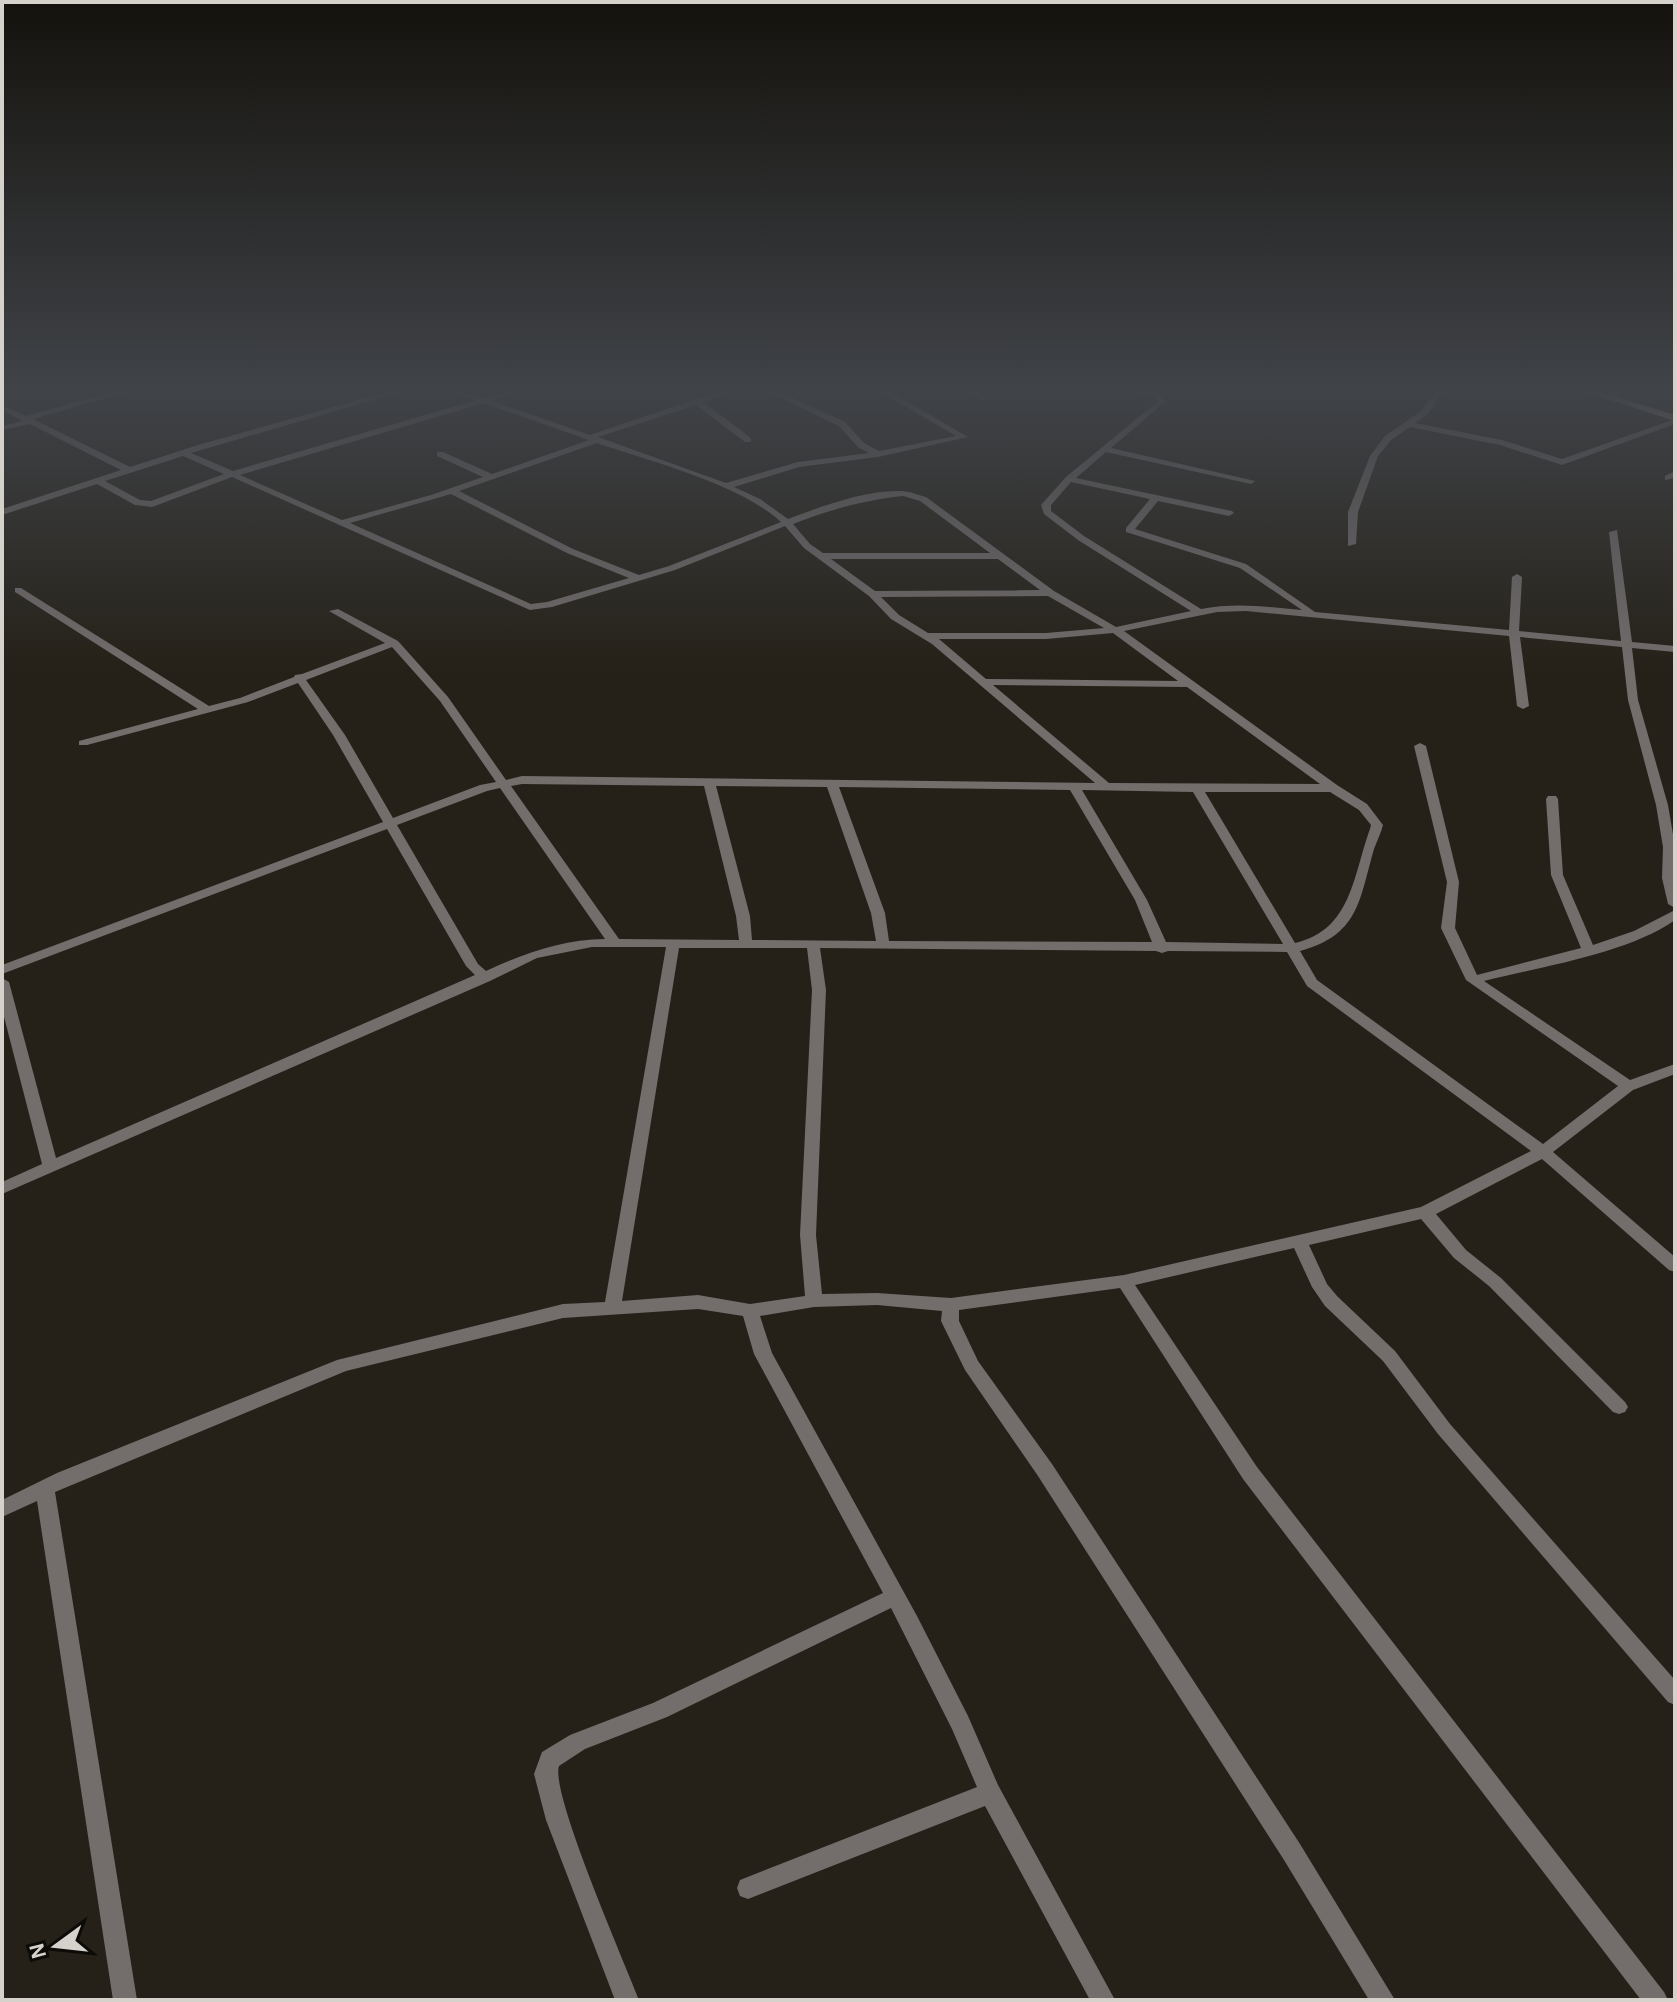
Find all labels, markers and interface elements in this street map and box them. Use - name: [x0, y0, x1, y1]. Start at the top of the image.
- north arrow: [16, 1906, 96, 1986]
- text: N: [25, 1941, 50, 1961]

